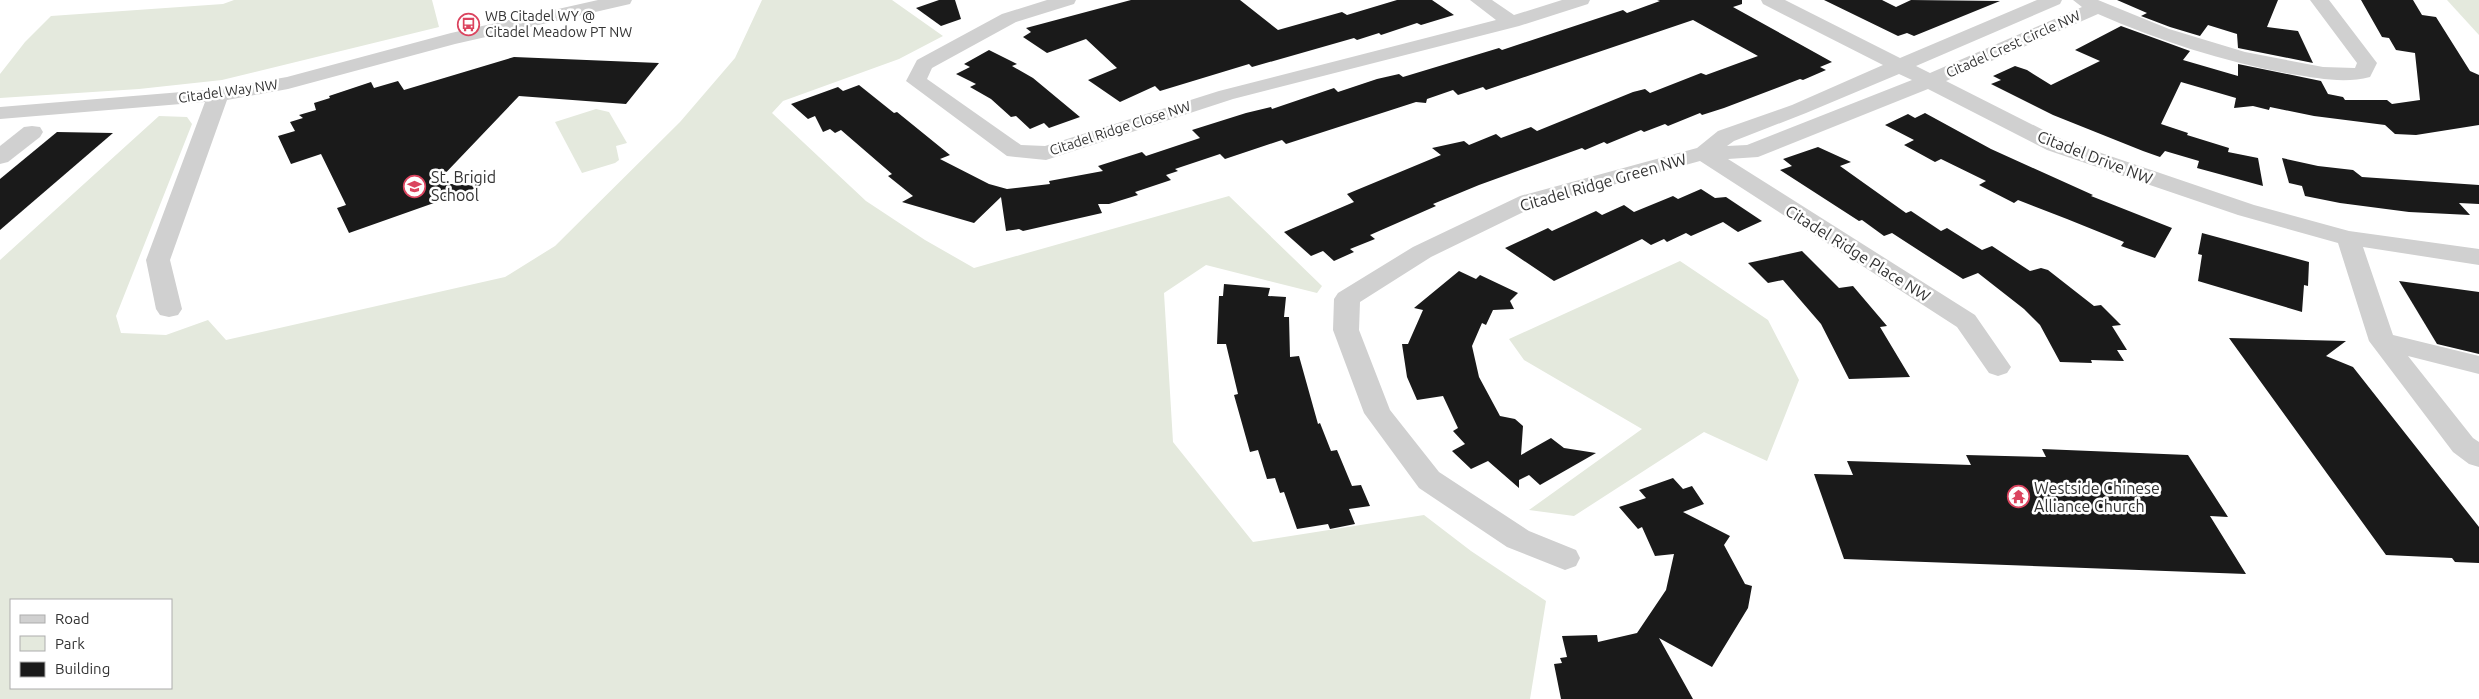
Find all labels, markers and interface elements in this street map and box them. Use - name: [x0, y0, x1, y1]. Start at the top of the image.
- street label: Citadel Crest Circle NW: [1943, 7, 2083, 81]
- place label: WB Citadel WY @ Citadel Meadow PT NW: [485, 8, 632, 40]
- bus stop icon: WB Citadel WY @ Citadel Meadow PT NW: [457, 12, 481, 36]
- street label: Citadel Way NW: [177, 76, 279, 106]
- street label: Citadel Ridge Close NW: [1048, 98, 1193, 158]
- street label: Citadel Drive NW: [2035, 127, 2155, 187]
- street label: Citadel Ridge Green NW: [1518, 150, 1689, 214]
- place label: St. Brigid School: [431, 168, 496, 204]
- school or university icon: St. Brigid School: [403, 174, 427, 198]
- street label: Citadel Ridge Place NW: [1782, 201, 1934, 305]
- place label: Westside Chinese Alliance Church: [2034, 479, 2160, 515]
- temple icon: Westside Chinese Alliance Church: [2006, 485, 2030, 509]
- legend: [10, 599, 172, 689]
- text: Road: [55, 610, 90, 627]
- text: Park: [55, 635, 85, 652]
- text: Building: [55, 660, 110, 677]

